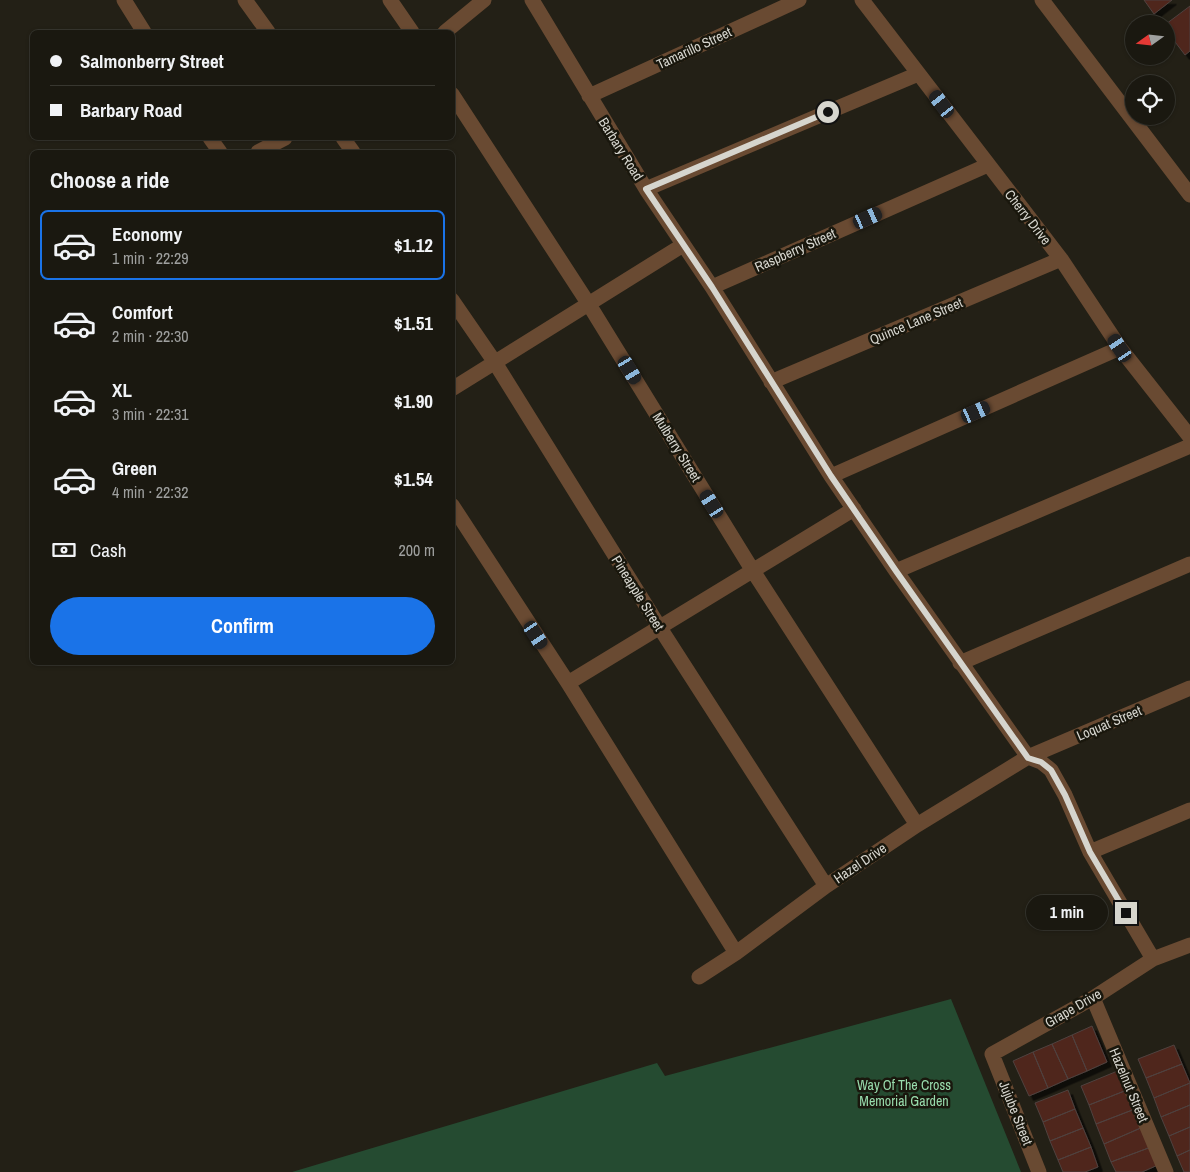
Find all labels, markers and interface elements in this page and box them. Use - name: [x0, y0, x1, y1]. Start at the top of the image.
- north arrow: [1125, 15, 1175, 65]
- map controls: [1125, 15, 1175, 125]
- street label: Tamarillo Street: [654, 23, 734, 73]
- text: Salmonberry Street: [80, 48, 224, 74]
- button: locate: [1125, 75, 1175, 125]
- car: [926, 88, 957, 120]
- text: Barbary Road: [80, 97, 182, 123]
- route start: [817, 101, 839, 123]
- street label: Barbary Road: [595, 114, 647, 184]
- text: Choose a ride: [50, 165, 169, 195]
- street label: Cherry Drive: [1001, 186, 1055, 248]
- car: [851, 205, 884, 231]
- text: Economy: [112, 221, 182, 247]
- icon: car: [52, 223, 97, 268]
- street label: Raspberry Street: [752, 224, 838, 276]
- text: $1.12: [394, 232, 433, 258]
- text: 1 min · 22:29: [112, 247, 189, 269]
- street label: Quince Lane Street: [867, 293, 965, 349]
- text: Comfort: [112, 299, 173, 325]
- icon: car: [52, 301, 97, 346]
- text: $1.51: [394, 310, 433, 336]
- text: 2 min · 22:30: [112, 325, 189, 347]
- car: [1105, 331, 1134, 365]
- car: [615, 353, 644, 387]
- text: XL: [112, 377, 132, 403]
- icon: car: [52, 379, 97, 424]
- text: $1.90: [394, 388, 433, 414]
- car: [959, 399, 992, 425]
- text: 3 min · 22:31: [112, 403, 189, 425]
- street label: Mulberry Street: [649, 409, 705, 485]
- text: Green: [112, 455, 157, 481]
- icon: car: [52, 457, 97, 502]
- text: $1.54: [394, 466, 433, 492]
- text: 4 min · 22:32: [112, 481, 189, 503]
- car: [697, 487, 726, 521]
- icon: cash: [50, 536, 78, 564]
- text: Cash: [90, 537, 126, 563]
- text: 200 m: [399, 539, 435, 561]
- street label: Pineapple Street: [608, 552, 668, 634]
- button: Confirm: [50, 597, 435, 655]
- car: [521, 618, 550, 652]
- street label: Loquat Street: [1074, 701, 1144, 745]
- street label: Hazel Drive: [830, 839, 890, 887]
- callout: 1 min: [1026, 896, 1108, 930]
- text: 1 min: [1050, 901, 1084, 923]
- route end: [1115, 902, 1137, 924]
- street label: Grape Drive: [1041, 985, 1105, 1031]
- street label: Hazelnut Street: [1105, 1045, 1153, 1125]
- park label: Way Of The Cross Memorial Garden: [857, 1076, 951, 1110]
- street label: Jujube Street: [995, 1078, 1037, 1148]

